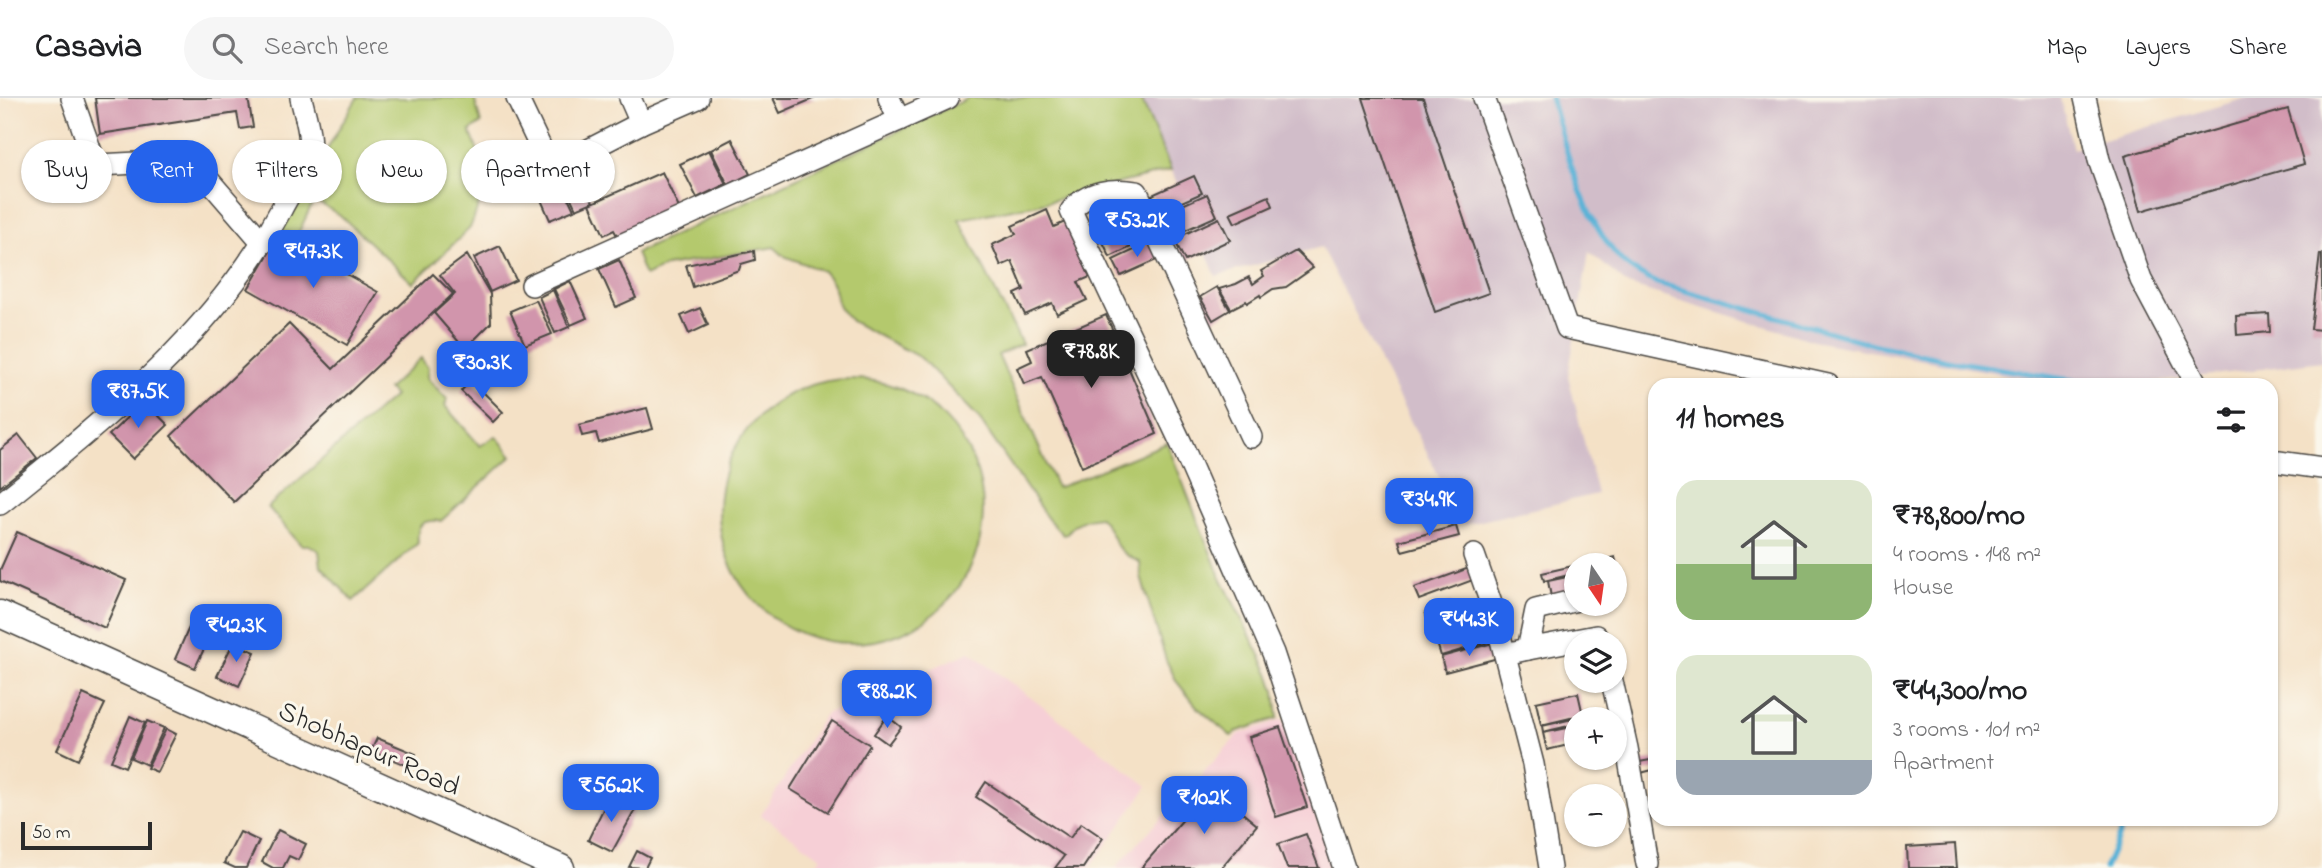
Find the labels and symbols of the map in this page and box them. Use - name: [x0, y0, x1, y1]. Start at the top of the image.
- pin: ₹53.2K: [1080, 200, 1194, 259]
- pin: ₹47.3K: [256, 230, 370, 290]
- pin: ₹78.8K: [1034, 330, 1148, 390]
- pin: ₹30.3K: [425, 342, 539, 401]
- pin: ₹87.5K: [81, 370, 195, 430]
- pin: ₹34.9K: [1372, 478, 1486, 538]
- north arrow: [1564, 553, 1628, 616]
- pin: ₹44.3K: [1412, 598, 1526, 658]
- pin: ₹42.3K: [179, 604, 293, 664]
- pin: ₹88.2K: [830, 670, 944, 730]
- street label: Shobhapur Road: [271, 692, 466, 809]
- pin: ₹56.2K: [554, 764, 668, 824]
- pin: ₹102K: [1155, 776, 1253, 836]
- scale bar: [21, 819, 152, 851]

